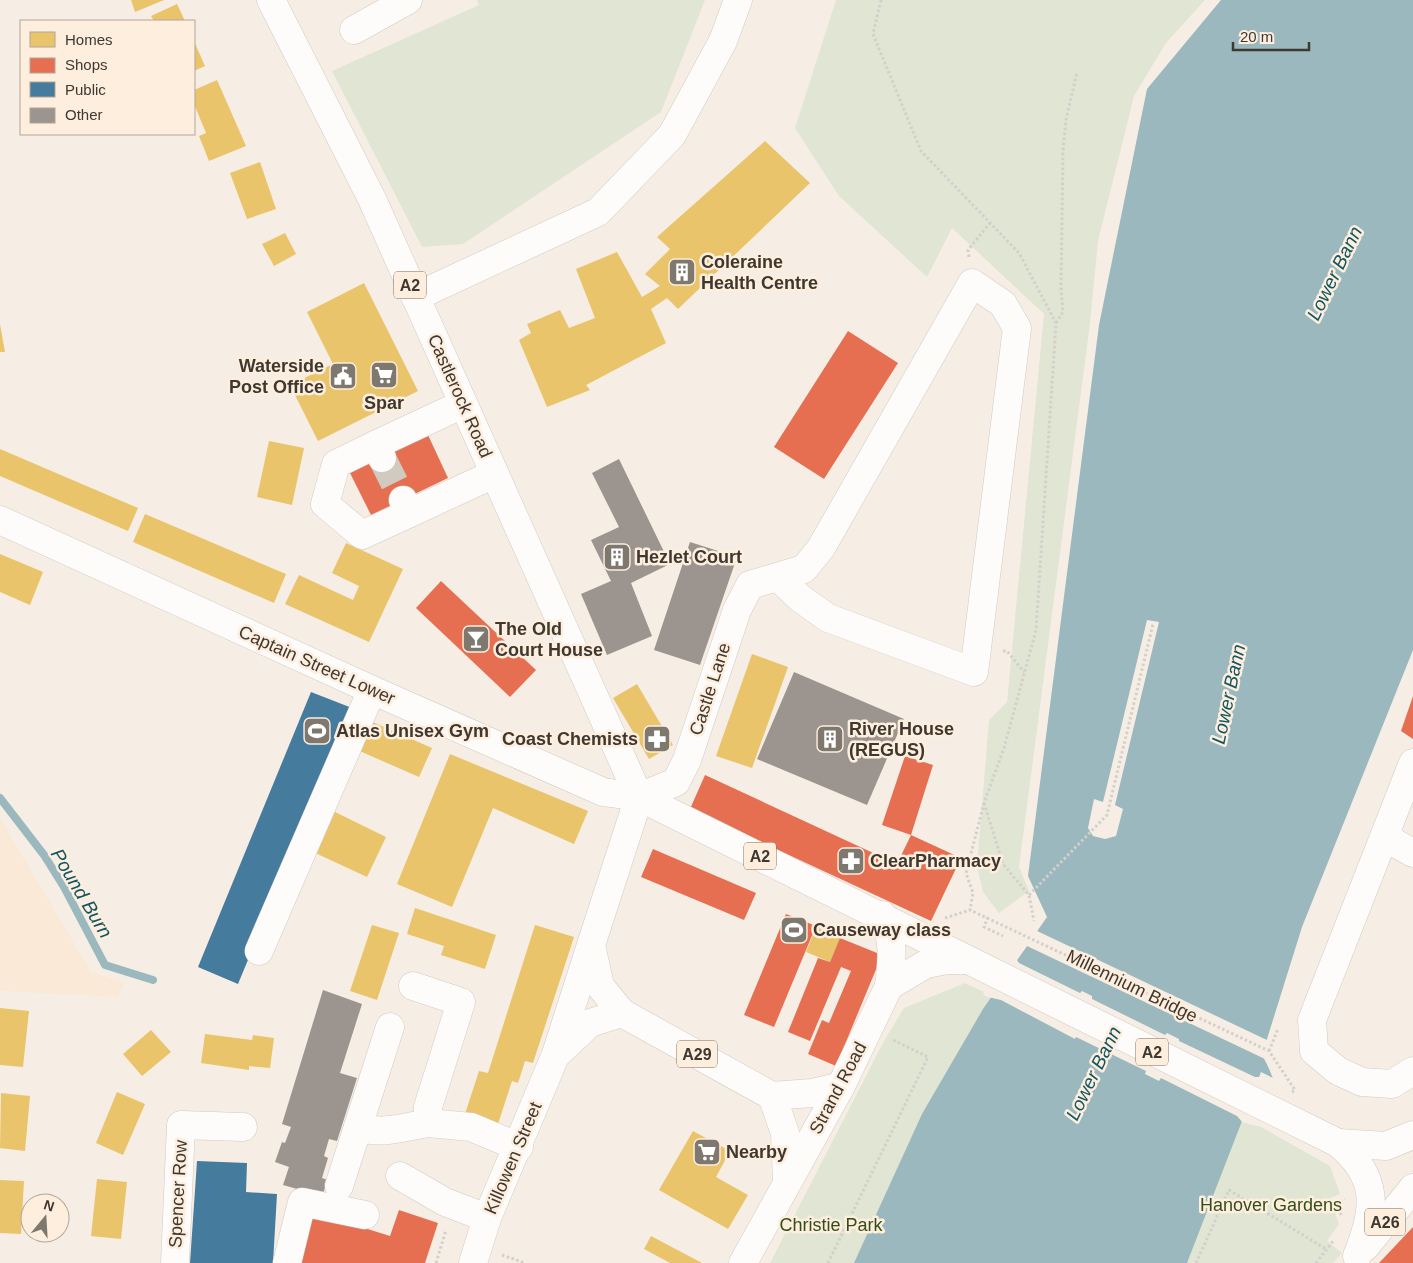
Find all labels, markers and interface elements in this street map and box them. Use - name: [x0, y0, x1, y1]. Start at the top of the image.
- legend: [20, 20, 195, 135]
- scale bar: [1233, 20, 1309, 52]
- text: 20 m: [1240, 28, 1273, 45]
- text: Homes: [65, 31, 113, 48]
- text: Shops: [65, 56, 108, 73]
- text: Public: [65, 81, 106, 98]
- text: Other: [65, 106, 103, 123]
- water label: Lower Bann: [1303, 223, 1366, 323]
- place label: Coleraine Health Centre: [701, 252, 818, 293]
- building icon: Coleraine Health Centre: [667, 257, 697, 287]
- road number: A2: [394, 272, 426, 298]
- street label: Castlerock Road: [424, 331, 496, 461]
- place label: Waterside Post Office: [229, 356, 324, 397]
- supermarket icon: Spar: [369, 360, 399, 390]
- public building icon: Waterside Post Office: [328, 361, 358, 391]
- place label: Spar: [364, 393, 404, 413]
- building icon: Hezlet Court: [602, 542, 632, 572]
- place label: Hezlet Court: [636, 547, 742, 567]
- place label: The Old Court House: [495, 619, 603, 660]
- street label: Captain Street Lower: [236, 621, 398, 709]
- bar icon: The Old Court House: [461, 624, 491, 654]
- street label: Castle Lane: [686, 640, 734, 738]
- water label: Lower Bann: [1208, 642, 1249, 746]
- sports icon: Atlas Unisex Gym: [302, 716, 332, 746]
- place label: River House (REGUS): [849, 719, 954, 760]
- place label: Atlas Unisex Gym: [336, 721, 489, 741]
- pharmacy icon: Coast Chemists: [642, 724, 672, 754]
- building icon: River House (REGUS): [815, 724, 845, 754]
- place label: Coast Chemists: [502, 729, 638, 749]
- road number: A2: [744, 842, 776, 869]
- water label: Pound Burn: [47, 845, 116, 942]
- pharmacy icon: ClearPharmacy: [836, 846, 866, 876]
- place label: ClearPharmacy: [870, 851, 1001, 871]
- sports icon: Causeway class: [779, 915, 809, 945]
- place label: Causeway class: [813, 920, 951, 940]
- street label: Millennium Bridge: [1063, 946, 1201, 1026]
- water label: Lower Bann: [1062, 1023, 1125, 1123]
- road number: A2: [1136, 1038, 1168, 1066]
- street label: Strand Road: [805, 1039, 871, 1137]
- road number: A29: [677, 1040, 717, 1068]
- street label: Killowen Street: [480, 1099, 546, 1217]
- supermarket icon: Nearby: [692, 1137, 722, 1167]
- street label: Spencer Row: [165, 1139, 191, 1248]
- place label: Nearby: [726, 1142, 787, 1162]
- north arrow: [20, 1193, 70, 1243]
- park label: Hanover Gardens: [1200, 1195, 1342, 1215]
- text: N: [42, 1196, 56, 1215]
- road number: A26: [1365, 1208, 1405, 1236]
- park label: Christie Park: [779, 1215, 884, 1235]

